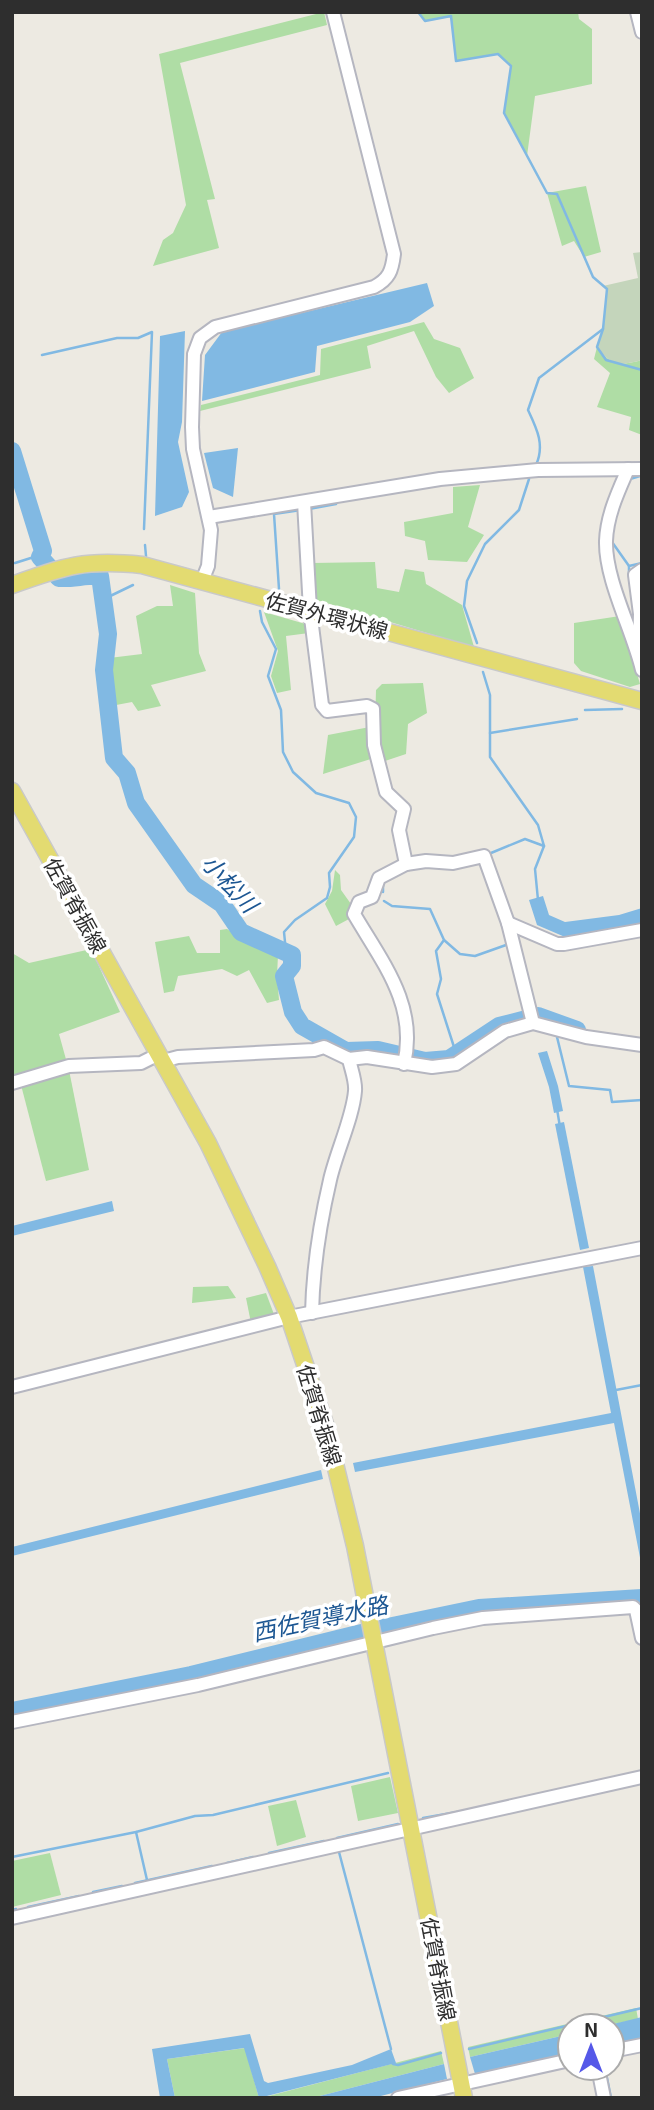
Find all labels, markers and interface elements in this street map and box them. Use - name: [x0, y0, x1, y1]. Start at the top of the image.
- street label: 佐賀外環状線: [263, 587, 391, 643]
- water label: 小松川: [196, 848, 266, 920]
- street label: 佐賀脊振線: [40, 853, 112, 957]
- street label: 佐賀脊振線: [293, 1361, 347, 1469]
- water label: 西佐賀導水路: [250, 1590, 392, 1646]
- street label: 佐賀脊振線: [417, 1915, 461, 2023]
- north arrow: [556, 2012, 626, 2082]
- text: N: [584, 2018, 598, 2041]

